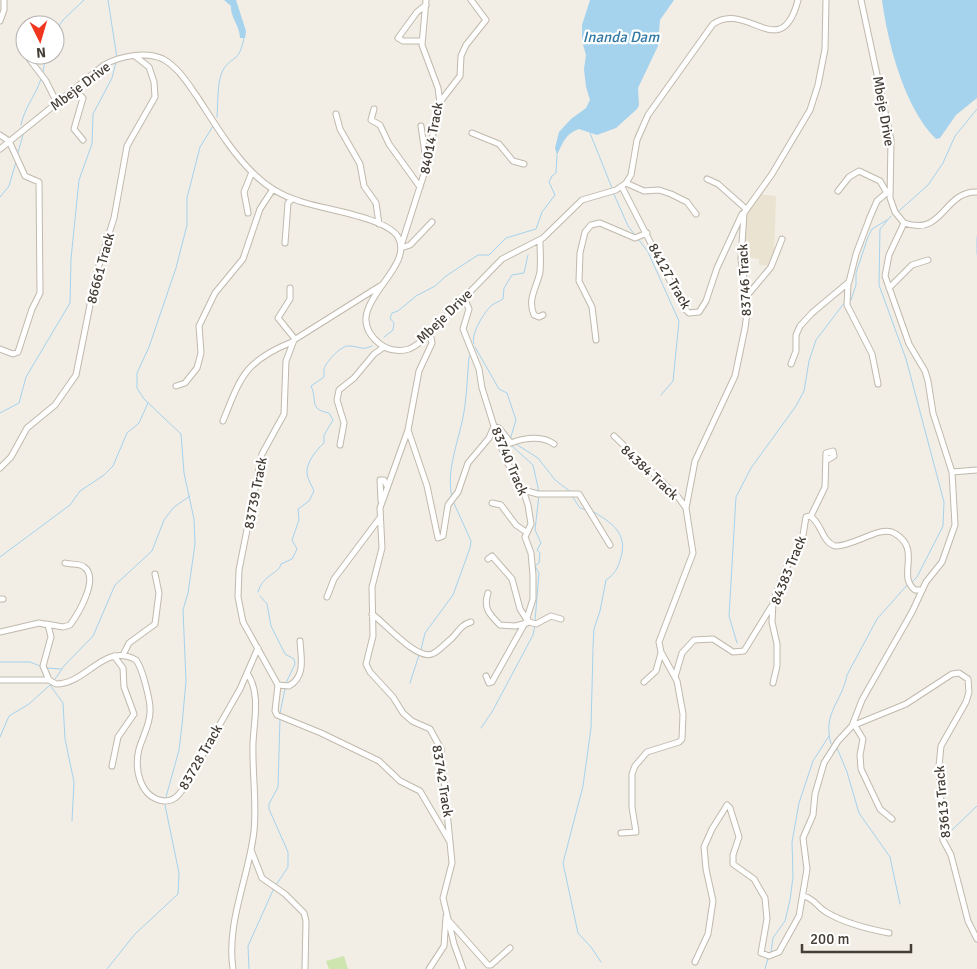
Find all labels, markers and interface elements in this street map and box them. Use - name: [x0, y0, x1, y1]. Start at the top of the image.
- north arrow: [15, 15, 65, 65]
- water label: Inanda Dam: [583, 28, 660, 46]
- text: N: [35, 44, 47, 61]
- street label: Mbeje Drive: [47, 58, 114, 115]
- street label: Mbeje Drive: [869, 75, 898, 148]
- street label: 84014 Track: [416, 101, 447, 175]
- street label: 86661 Track: [83, 231, 118, 305]
- street label: 84127 Track: [644, 240, 695, 312]
- street label: 83746 Track: [734, 243, 755, 317]
- street label: Mbeje Drive: [413, 286, 476, 347]
- street label: 83740 Track: [487, 424, 532, 498]
- street label: 84384 Track: [617, 441, 682, 503]
- street label: 83739 Track: [240, 456, 271, 530]
- street label: 84383 Track: [767, 533, 810, 607]
- street label: 83728 Track: [175, 721, 226, 793]
- street label: 83742 Track: [428, 744, 457, 818]
- street label: 83613 Track: [931, 765, 954, 839]
- scale bar: [802, 922, 911, 954]
- text: 200 m: [810, 930, 850, 948]

